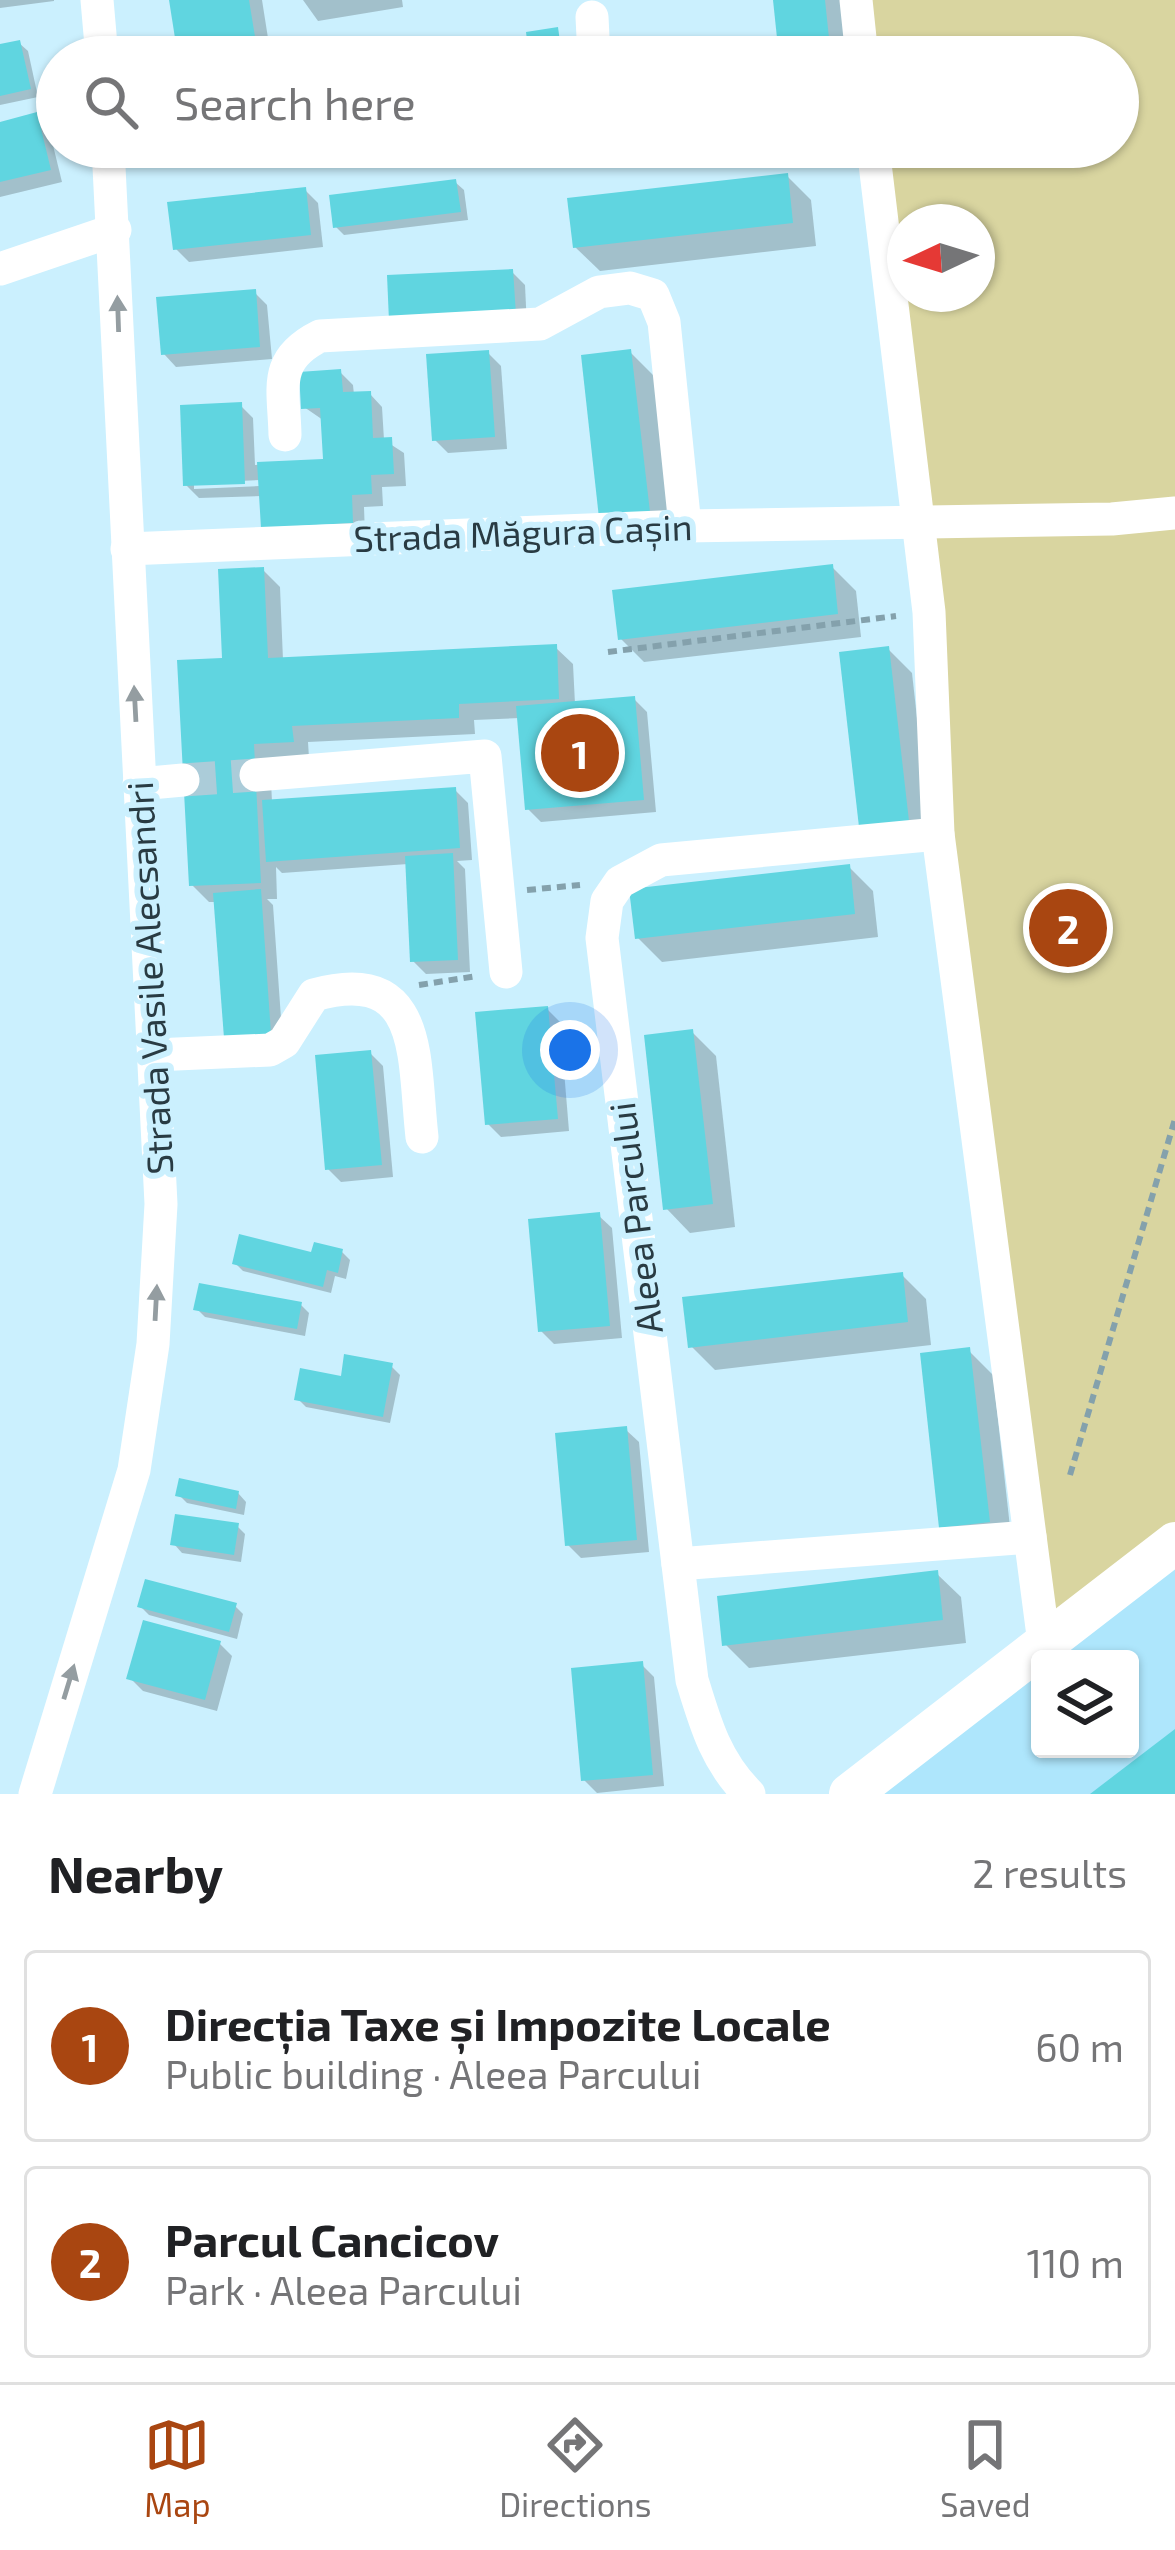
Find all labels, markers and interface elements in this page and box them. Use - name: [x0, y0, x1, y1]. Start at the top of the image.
- search box: [36, 36, 1139, 168]
- icon: search: [78, 69, 144, 135]
- text: Search here: [174, 75, 416, 129]
- north arrow: [887, 204, 995, 312]
- one-way arrow: [108, 294, 127, 332]
- street label: Strada Măgura Cașin: [353, 504, 693, 562]
- one-way arrow: [125, 684, 144, 722]
- pin: 1: [541, 708, 619, 798]
- street label: Strada Vasile Alecsandri: [117, 780, 180, 1176]
- pin: 2: [1029, 883, 1107, 973]
- your location: [540, 1020, 600, 1080]
- street label: Aleea Parcului: [599, 1100, 670, 1336]
- one-way arrow: [146, 1284, 165, 1321]
- map controls: [1031, 1650, 1139, 1758]
- button: layers: [1031, 1650, 1139, 1758]
- one-way arrow: [61, 1663, 79, 1700]
- text: Nearby: [48, 1842, 223, 1903]
- text: 2 results: [972, 1849, 1127, 1896]
- text: Direcția Taxe și Impozite Locale: [165, 1996, 831, 2050]
- text: 1: [82, 2023, 98, 2070]
- text: 60 m: [1035, 2023, 1124, 2070]
- text: Public building · Aleea Parcului: [165, 2050, 701, 2097]
- text: Parcul Cancicov: [165, 2212, 499, 2266]
- text: 2: [79, 2239, 101, 2286]
- text: 110 m: [1027, 2239, 1124, 2286]
- text: Park · Aleea Parcului: [165, 2266, 522, 2313]
- tab: Map: [144, 2412, 211, 2524]
- tab: Directions: [499, 2412, 651, 2524]
- tab: Saved: [940, 2412, 1031, 2524]

